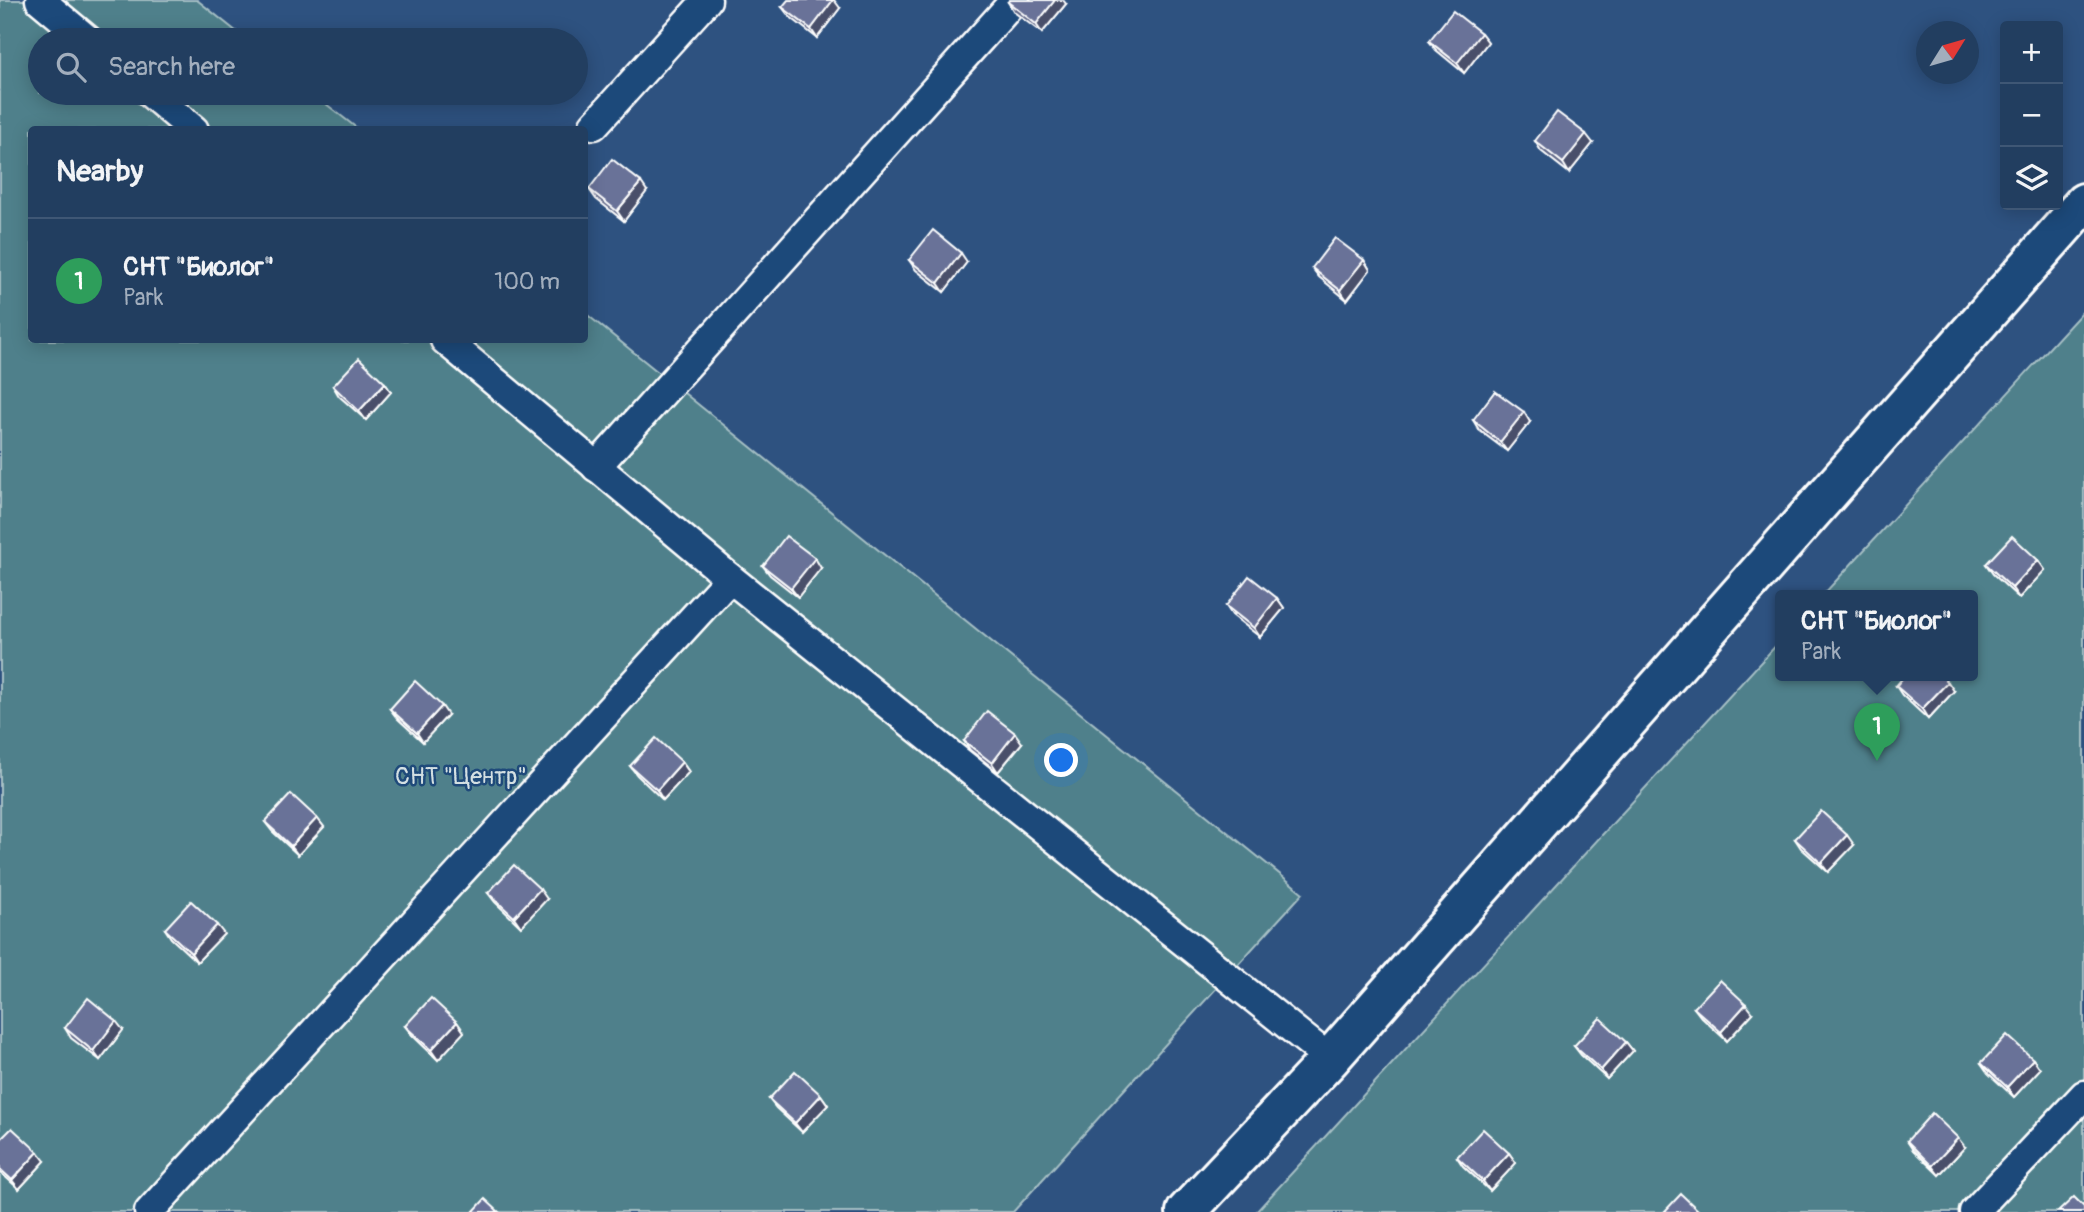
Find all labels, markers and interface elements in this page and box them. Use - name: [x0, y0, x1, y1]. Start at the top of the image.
- north arrow: [1916, 21, 1979, 84]
- map controls: [2000, 21, 2063, 210]
- button: +: [2000, 21, 2063, 84]
- search box: [28, 28, 588, 105]
- icon: search: [52, 48, 90, 86]
- text: Search here: [108, 51, 235, 83]
- button: −: [2000, 84, 2063, 147]
- button: layers: [2000, 147, 2063, 210]
- text: Nearby: [56, 153, 143, 190]
- text: СНТ "Биолог": [123, 251, 274, 283]
- text: 1: [75, 267, 84, 296]
- text: 100 m: [494, 267, 560, 296]
- text: Park: [123, 283, 163, 312]
- popup: [1775, 590, 1978, 681]
- text: СНТ "Биолог": [1801, 605, 1952, 637]
- text: Park: [1801, 637, 1841, 666]
- pin: 1: [1854, 703, 1900, 761]
- your location: [1044, 743, 1078, 777]
- park label: СНТ "Центр": [395, 762, 527, 791]

